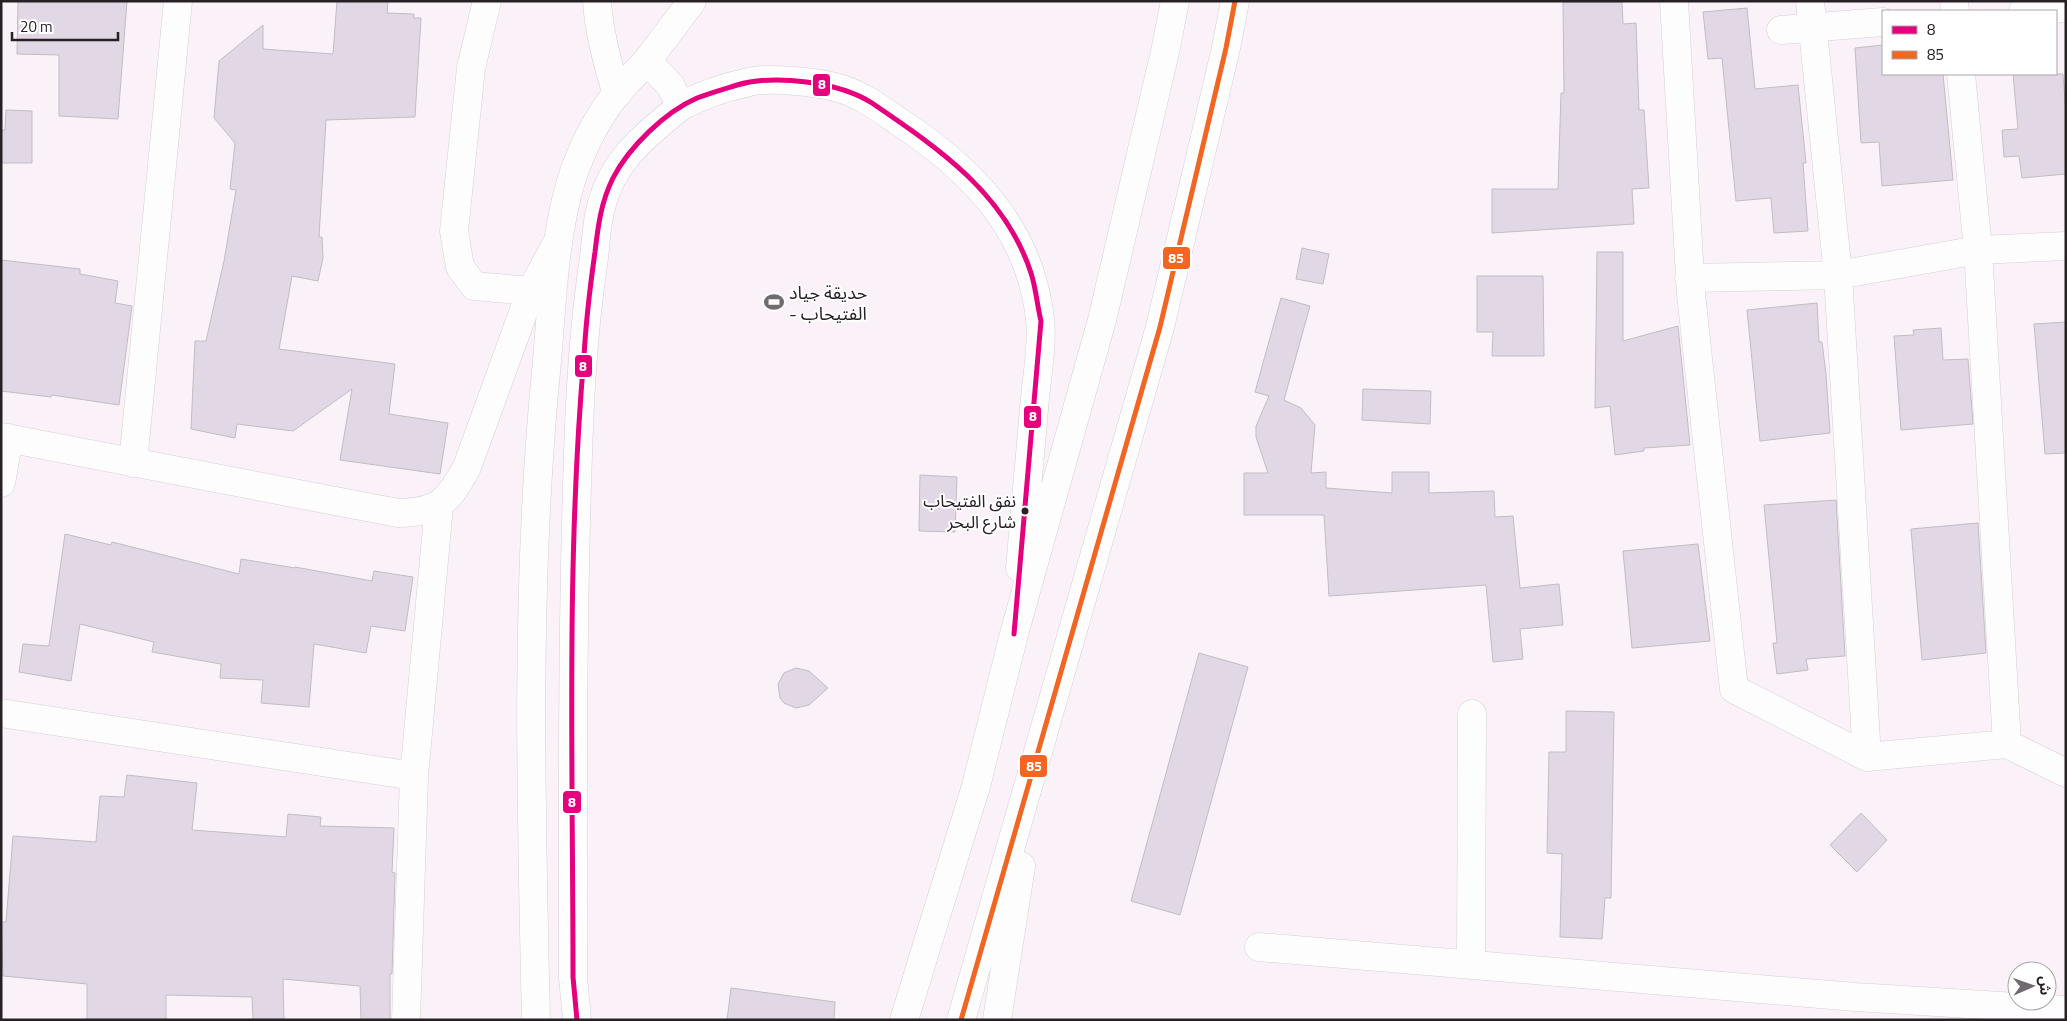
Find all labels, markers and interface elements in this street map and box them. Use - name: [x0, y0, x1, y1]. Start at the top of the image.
- scale bar: [12, 10, 119, 42]
- legend: [1882, 10, 2057, 75]
- text: 20 m: [20, 15, 53, 38]
- text: 8: [1927, 18, 1935, 41]
- text: 85: [1927, 43, 1944, 66]
- line badge: 8: [812, 73, 831, 97]
- text: 8: [818, 73, 826, 94]
- line badge: 85: [1162, 246, 1191, 270]
- text: 85: [1168, 247, 1184, 268]
- place label: حديقة جياد - الفتيحاب: [789, 279, 867, 327]
- sports icon: حديقة جياد - الفتيحاب: [763, 291, 785, 313]
- line badge: 8: [574, 354, 593, 378]
- text: 8: [579, 355, 587, 376]
- line badge: 8: [1023, 405, 1042, 429]
- text: 8: [1029, 405, 1037, 426]
- place label: نفق الفتيحاب شارع البحر: [923, 488, 1016, 535]
- marker: نفق الفتيحاب شارع البحر: [1020, 506, 1030, 516]
- line badge: 85: [1019, 754, 1048, 778]
- text: 85: [1026, 755, 1042, 776]
- line badge: 8: [562, 790, 582, 814]
- text: 8: [568, 791, 576, 812]
- north arrow: [2007, 961, 2057, 1011]
- text: ش: [2035, 976, 2056, 995]

